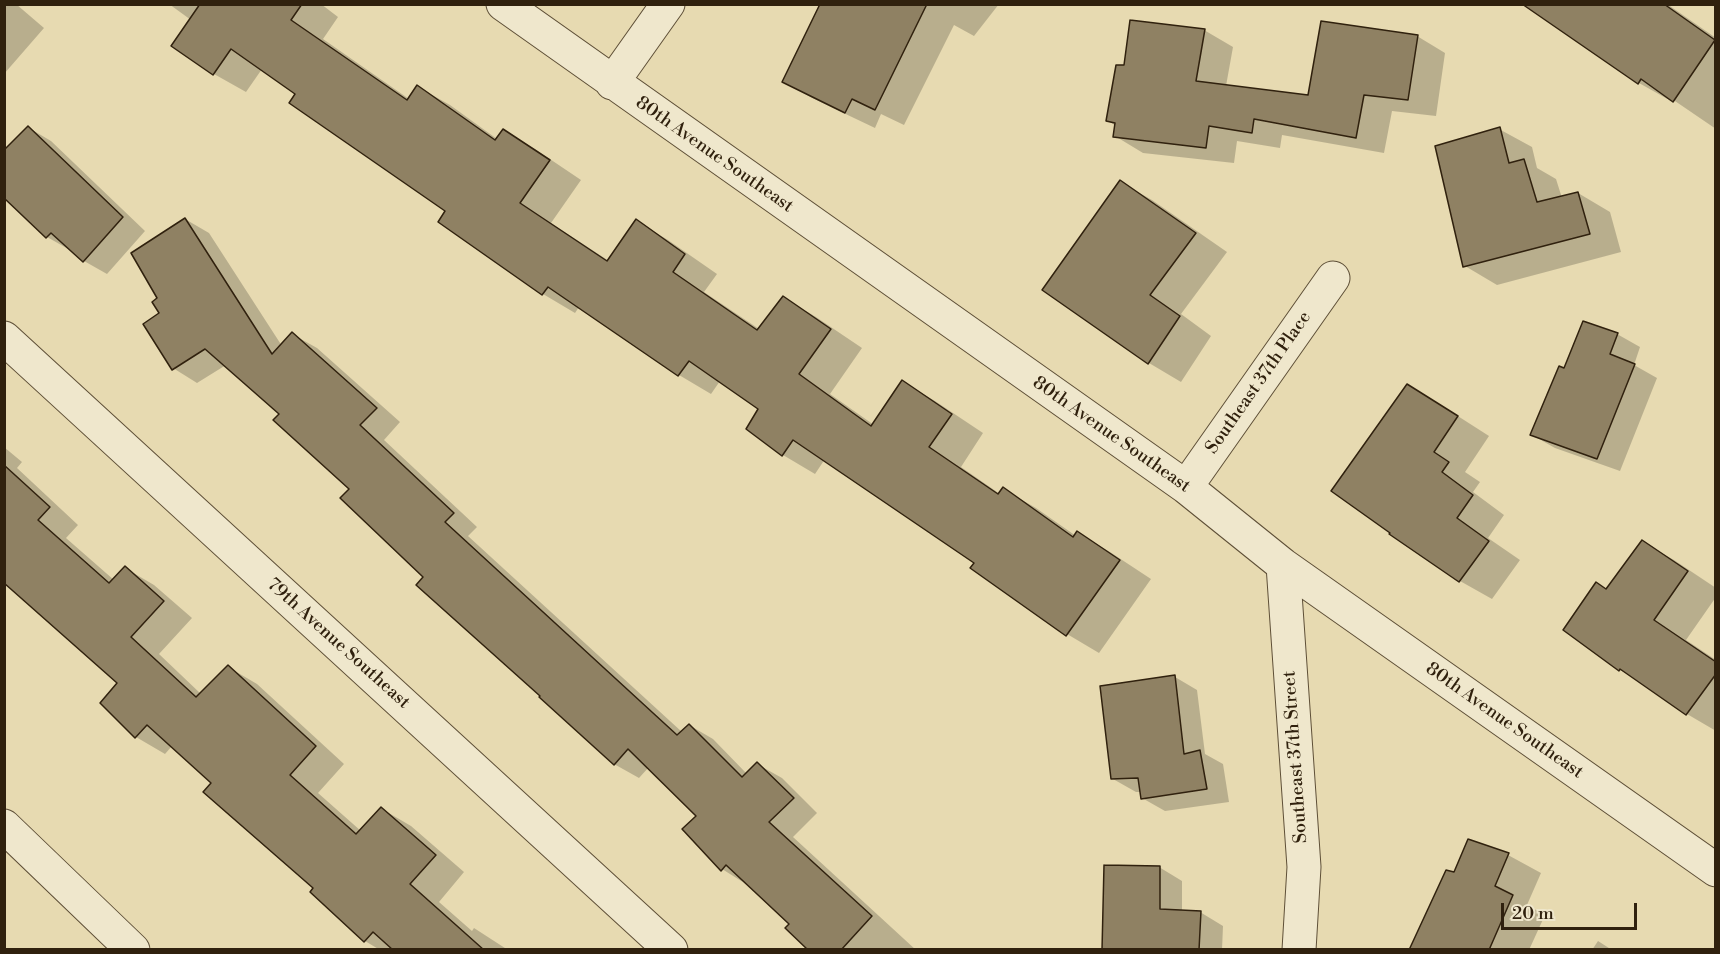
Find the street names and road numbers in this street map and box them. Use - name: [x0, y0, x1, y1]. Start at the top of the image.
- street label: 80th Avenue Southeast: [631, 92, 797, 218]
- street label: Southeast 37th Place: [1202, 308, 1316, 458]
- street label: 80th Avenue Southeast: [1028, 372, 1194, 498]
- street label: 79th Avenue Southeast: [262, 574, 414, 714]
- street label: 80th Avenue Southeast: [1421, 658, 1587, 784]
- street label: Southeast 37th Street: [1279, 670, 1313, 844]

